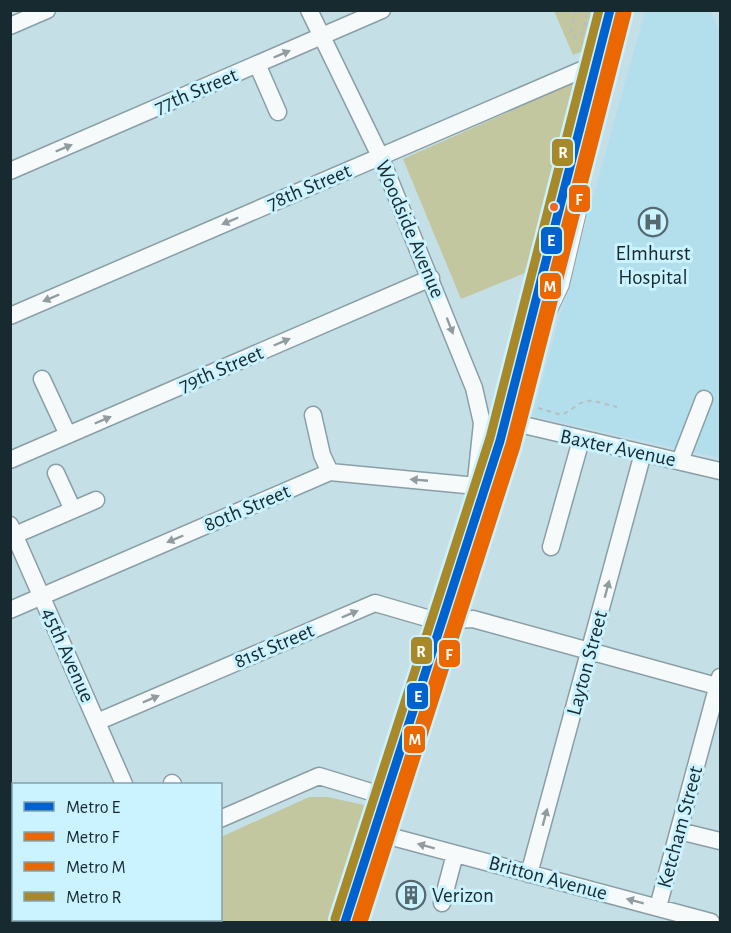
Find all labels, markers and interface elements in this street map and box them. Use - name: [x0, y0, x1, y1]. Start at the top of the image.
- one-way arrow: [273, 49, 290, 58]
- street label: 77th Street: [151, 64, 241, 118]
- line badge: R: [551, 138, 574, 167]
- one-way arrow: [56, 143, 73, 152]
- text: R: [558, 145, 568, 161]
- street label: Woodside Avenue: [372, 157, 448, 301]
- street label: 78th Street: [264, 160, 354, 214]
- line badge: F: [568, 184, 591, 213]
- text: F: [575, 192, 583, 208]
- unlabelled marker: [548, 201, 560, 213]
- hospital icon: Elmhurst Hospital: [637, 206, 669, 238]
- one-way arrow: [220, 216, 238, 226]
- line badge: E: [540, 226, 563, 255]
- text: E: [547, 233, 555, 249]
- place label: Elmhurst Hospital: [616, 243, 691, 288]
- line badge: M: [539, 272, 562, 300]
- text: M: [544, 279, 556, 295]
- one-way arrow: [41, 293, 59, 303]
- one-way arrow: [446, 318, 456, 336]
- one-way arrow: [273, 338, 290, 347]
- street label: 79th Street: [176, 342, 266, 396]
- one-way arrow: [94, 415, 112, 425]
- street label: Baxter Avenue: [558, 425, 678, 471]
- one-way arrow: [409, 475, 428, 485]
- street label: 80th Street: [201, 480, 294, 536]
- one-way arrow: [165, 534, 183, 544]
- one-way arrow: [603, 579, 612, 597]
- street label: 45th Avenue: [38, 605, 98, 705]
- street label: Layton Street: [563, 608, 611, 718]
- one-way arrow: [341, 609, 359, 619]
- street label: 81st Street: [231, 620, 317, 672]
- line badge: R: [410, 636, 433, 665]
- line badge: F: [438, 639, 461, 668]
- text: R: [416, 644, 426, 660]
- text: F: [445, 647, 453, 663]
- line badge: E: [406, 682, 429, 710]
- text: E: [414, 689, 422, 705]
- one-way arrow: [142, 694, 160, 703]
- line badge: M: [403, 725, 426, 754]
- text: M: [409, 732, 421, 748]
- street label: Ketcham Street: [654, 763, 706, 890]
- legend: [12, 783, 222, 921]
- text: Metro E: [66, 799, 120, 817]
- one-way arrow: [541, 808, 550, 826]
- text: Metro F: [66, 829, 119, 847]
- one-way arrow: [417, 840, 435, 850]
- street label: Britton Avenue: [487, 852, 609, 904]
- text: Metro M: [66, 859, 126, 877]
- building icon: Verizon: [395, 879, 427, 911]
- place label: Verizon: [432, 885, 494, 906]
- text: Metro R: [66, 889, 121, 907]
- one-way arrow: [625, 896, 644, 906]

